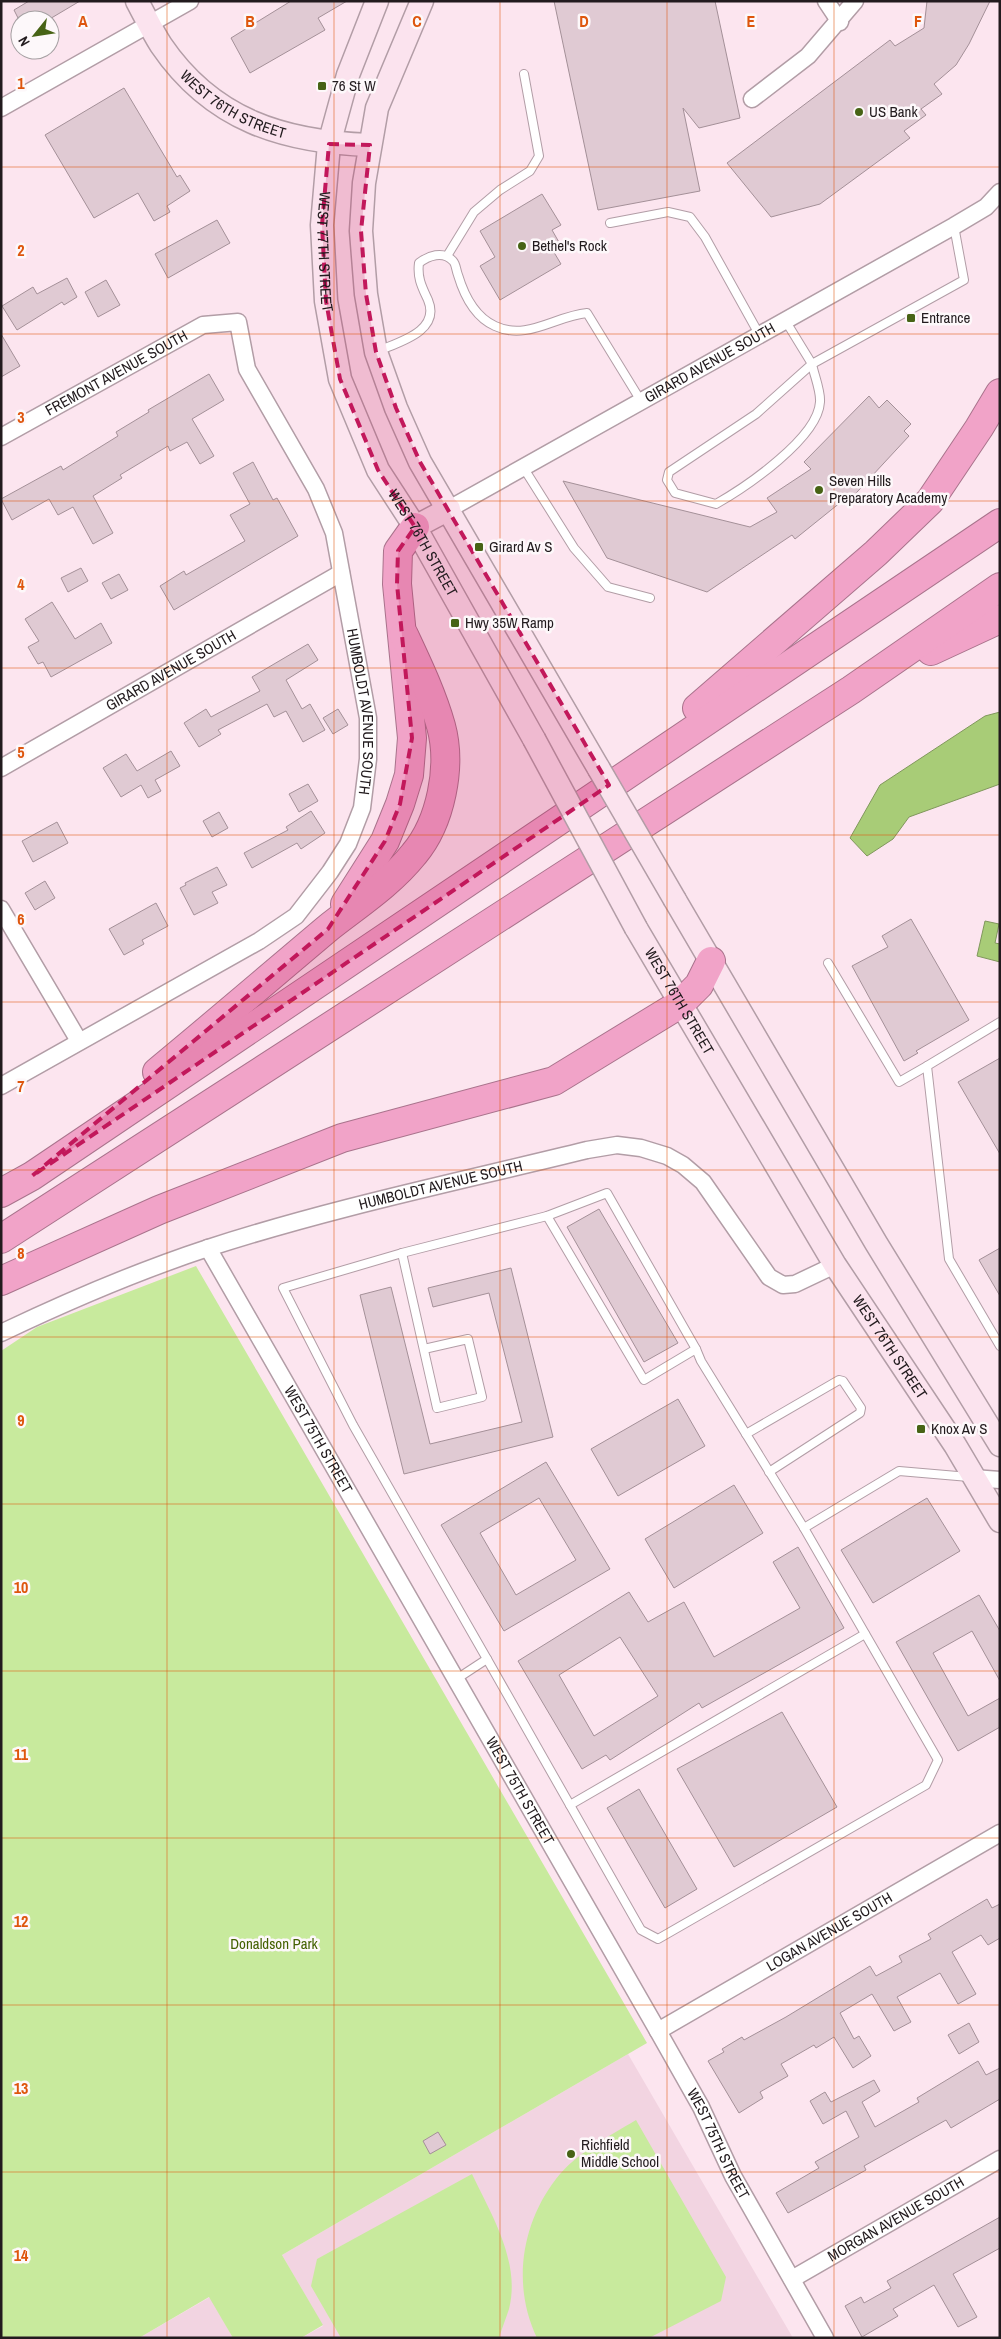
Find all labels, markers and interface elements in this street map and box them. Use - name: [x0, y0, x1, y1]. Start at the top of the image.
- north arrow: [10, 10, 60, 60]
- text: A: [78, 10, 88, 32]
- text: B: [245, 10, 255, 32]
- text: C: [412, 10, 422, 32]
- text: D: [579, 10, 589, 32]
- text: E: [747, 10, 756, 32]
- text: F: [914, 10, 922, 32]
- text: N: [14, 33, 34, 50]
- street label: WEST 76TH STREET: [176, 65, 289, 143]
- text: 1: [17, 72, 25, 94]
- place label: 76 St W: [332, 75, 376, 96]
- marker: 76 St W: [316, 80, 328, 92]
- place label: US Bank: [869, 101, 918, 122]
- marker: US Bank: [853, 106, 865, 118]
- street label: WEST 77TH STREET: [312, 190, 339, 314]
- place label: Bethel's Rock: [532, 235, 608, 256]
- text: 2: [17, 239, 25, 261]
- marker: Bethel's Rock: [516, 240, 528, 252]
- place label: Entrance: [921, 307, 970, 328]
- marker: Entrance: [905, 312, 917, 324]
- street label: GIRARD AVENUE SOUTH: [640, 317, 779, 407]
- street label: FREMONT AVENUE SOUTH: [41, 325, 191, 420]
- text: 3: [17, 406, 25, 428]
- place label: Seven Hills Preparatory Academy: [829, 470, 948, 508]
- marker: Seven Hills Preparatory Academy: [813, 484, 825, 496]
- street label: WEST 76TH STREET: [383, 485, 463, 600]
- place label: Girard Av S: [489, 536, 552, 557]
- marker: Girard Av S: [473, 541, 485, 553]
- text: 4: [17, 573, 25, 595]
- place label: Hwy 35W Ramp: [465, 612, 554, 633]
- marker: Hwy 35W Ramp: [449, 617, 461, 629]
- street label: GIRARD AVENUE SOUTH: [102, 624, 240, 716]
- street label: HUMBOLDT AVENUE SOUTH: [342, 627, 379, 796]
- text: 5: [17, 741, 25, 763]
- text: 6: [17, 908, 25, 930]
- street label: WEST 76TH STREET: [640, 944, 720, 1059]
- text: 7: [17, 1075, 25, 1097]
- street label: HUMBOLDT AVENUE SOUTH: [356, 1155, 525, 1215]
- text: 8: [17, 1242, 25, 1264]
- street label: WEST 76TH STREET: [848, 1291, 933, 1403]
- street label: WEST 75TH STREET: [279, 1382, 358, 1497]
- text: 9: [17, 1409, 25, 1431]
- place label: Knox Av S: [931, 1418, 988, 1439]
- marker: Knox Av S: [915, 1423, 927, 1435]
- text: 10: [14, 1576, 28, 1598]
- street label: WEST 75TH STREET: [481, 1733, 560, 1849]
- text: 11: [14, 1743, 29, 1765]
- street label: LOGAN AVENUE SOUTH: [762, 1887, 896, 1976]
- text: 12: [14, 1910, 28, 1932]
- park label: Donaldson Park: [230, 1933, 319, 1954]
- text: 13: [14, 2077, 28, 2099]
- street label: WEST 75TH STREET: [683, 2084, 755, 2203]
- place label: Richfield Middle School: [581, 2134, 659, 2172]
- marker: Richfield Middle School: [565, 2148, 577, 2160]
- street label: MORGAN AVENUE SOUTH: [824, 2171, 968, 2266]
- text: 14: [14, 2244, 29, 2266]

